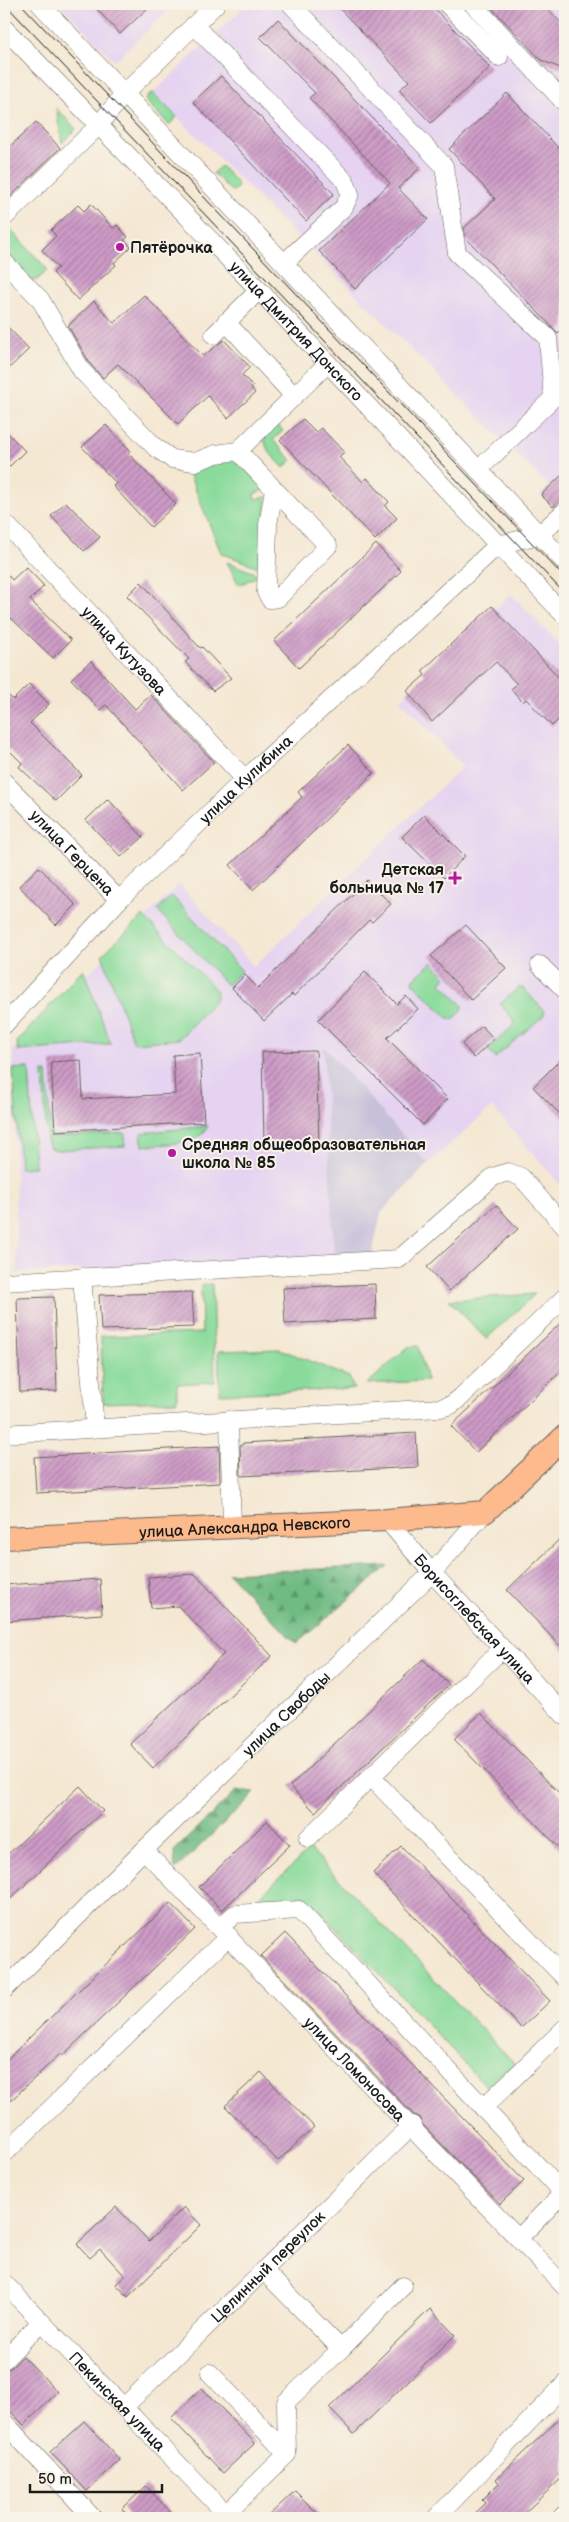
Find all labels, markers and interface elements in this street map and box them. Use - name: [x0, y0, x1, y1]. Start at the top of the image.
- place label: Пятёрочка: [130, 239, 213, 258]
- marker: Пятёрочка: [114, 241, 126, 253]
- street label: улица Дмитрия Донского: [225, 258, 366, 406]
- street label: улица Кутузова: [77, 603, 170, 700]
- street label: улица Кулибина: [196, 731, 297, 828]
- street label: улица Герцена: [25, 806, 118, 900]
- place label: Детская больница № 17: [330, 861, 444, 898]
- marker: Детская больница № 17: [448, 871, 462, 885]
- place label: Средняя общеобразовательная школа № 85: [182, 1136, 426, 1173]
- marker: Средняя общеобразовательная школа № 85: [166, 1147, 178, 1159]
- street label: улица Александра Невского: [139, 1514, 351, 1543]
- street label: Борисоглебская улица: [409, 1551, 539, 1689]
- street label: улица Свободы: [239, 1668, 335, 1761]
- street label: улица Ломоносова: [299, 2014, 409, 2126]
- street label: Целинный переулок: [208, 2207, 330, 2327]
- street label: Пекинская улица: [65, 2349, 169, 2456]
- scale bar: [30, 2462, 162, 2494]
- text: 50 m: [38, 2470, 72, 2489]

